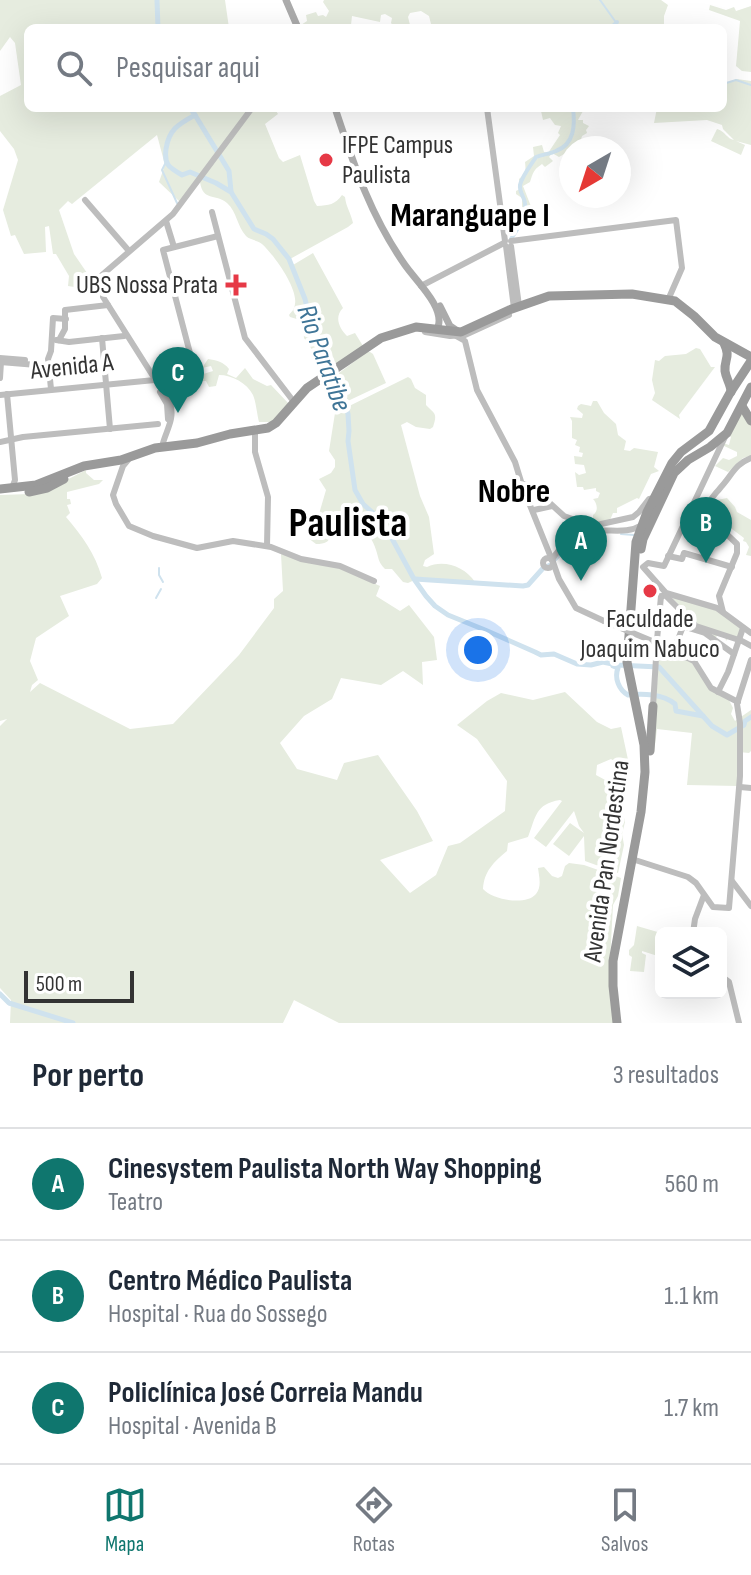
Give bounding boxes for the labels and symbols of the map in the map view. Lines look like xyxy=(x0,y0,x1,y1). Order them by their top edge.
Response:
place label: IFPE Campus Paulista xyxy=(342,130,453,191)
north arrow xyxy=(559,136,631,208)
marker: IFPE Campus Paulista xyxy=(317,151,335,169)
district label: Maranguape I xyxy=(390,195,550,236)
place label: UBS Nossa Prata xyxy=(76,270,218,301)
marker: UBS Nossa Prata xyxy=(225,274,247,296)
water label: Rio Paratibe xyxy=(290,300,359,416)
street label: Avenida A xyxy=(28,347,116,387)
pin: C xyxy=(152,347,204,413)
district label: Nobre xyxy=(478,471,550,512)
pin: B xyxy=(680,497,732,563)
district label: Paulista xyxy=(289,498,407,549)
pin: A xyxy=(555,515,607,581)
marker: Faculdade Joaquim Nabuco xyxy=(641,582,659,600)
place label: Faculdade Joaquim Nabuco xyxy=(579,604,720,665)
your location xyxy=(458,630,498,670)
street label: Avenida Pan Nordestina xyxy=(577,758,637,965)
scale bar xyxy=(24,967,134,1003)

